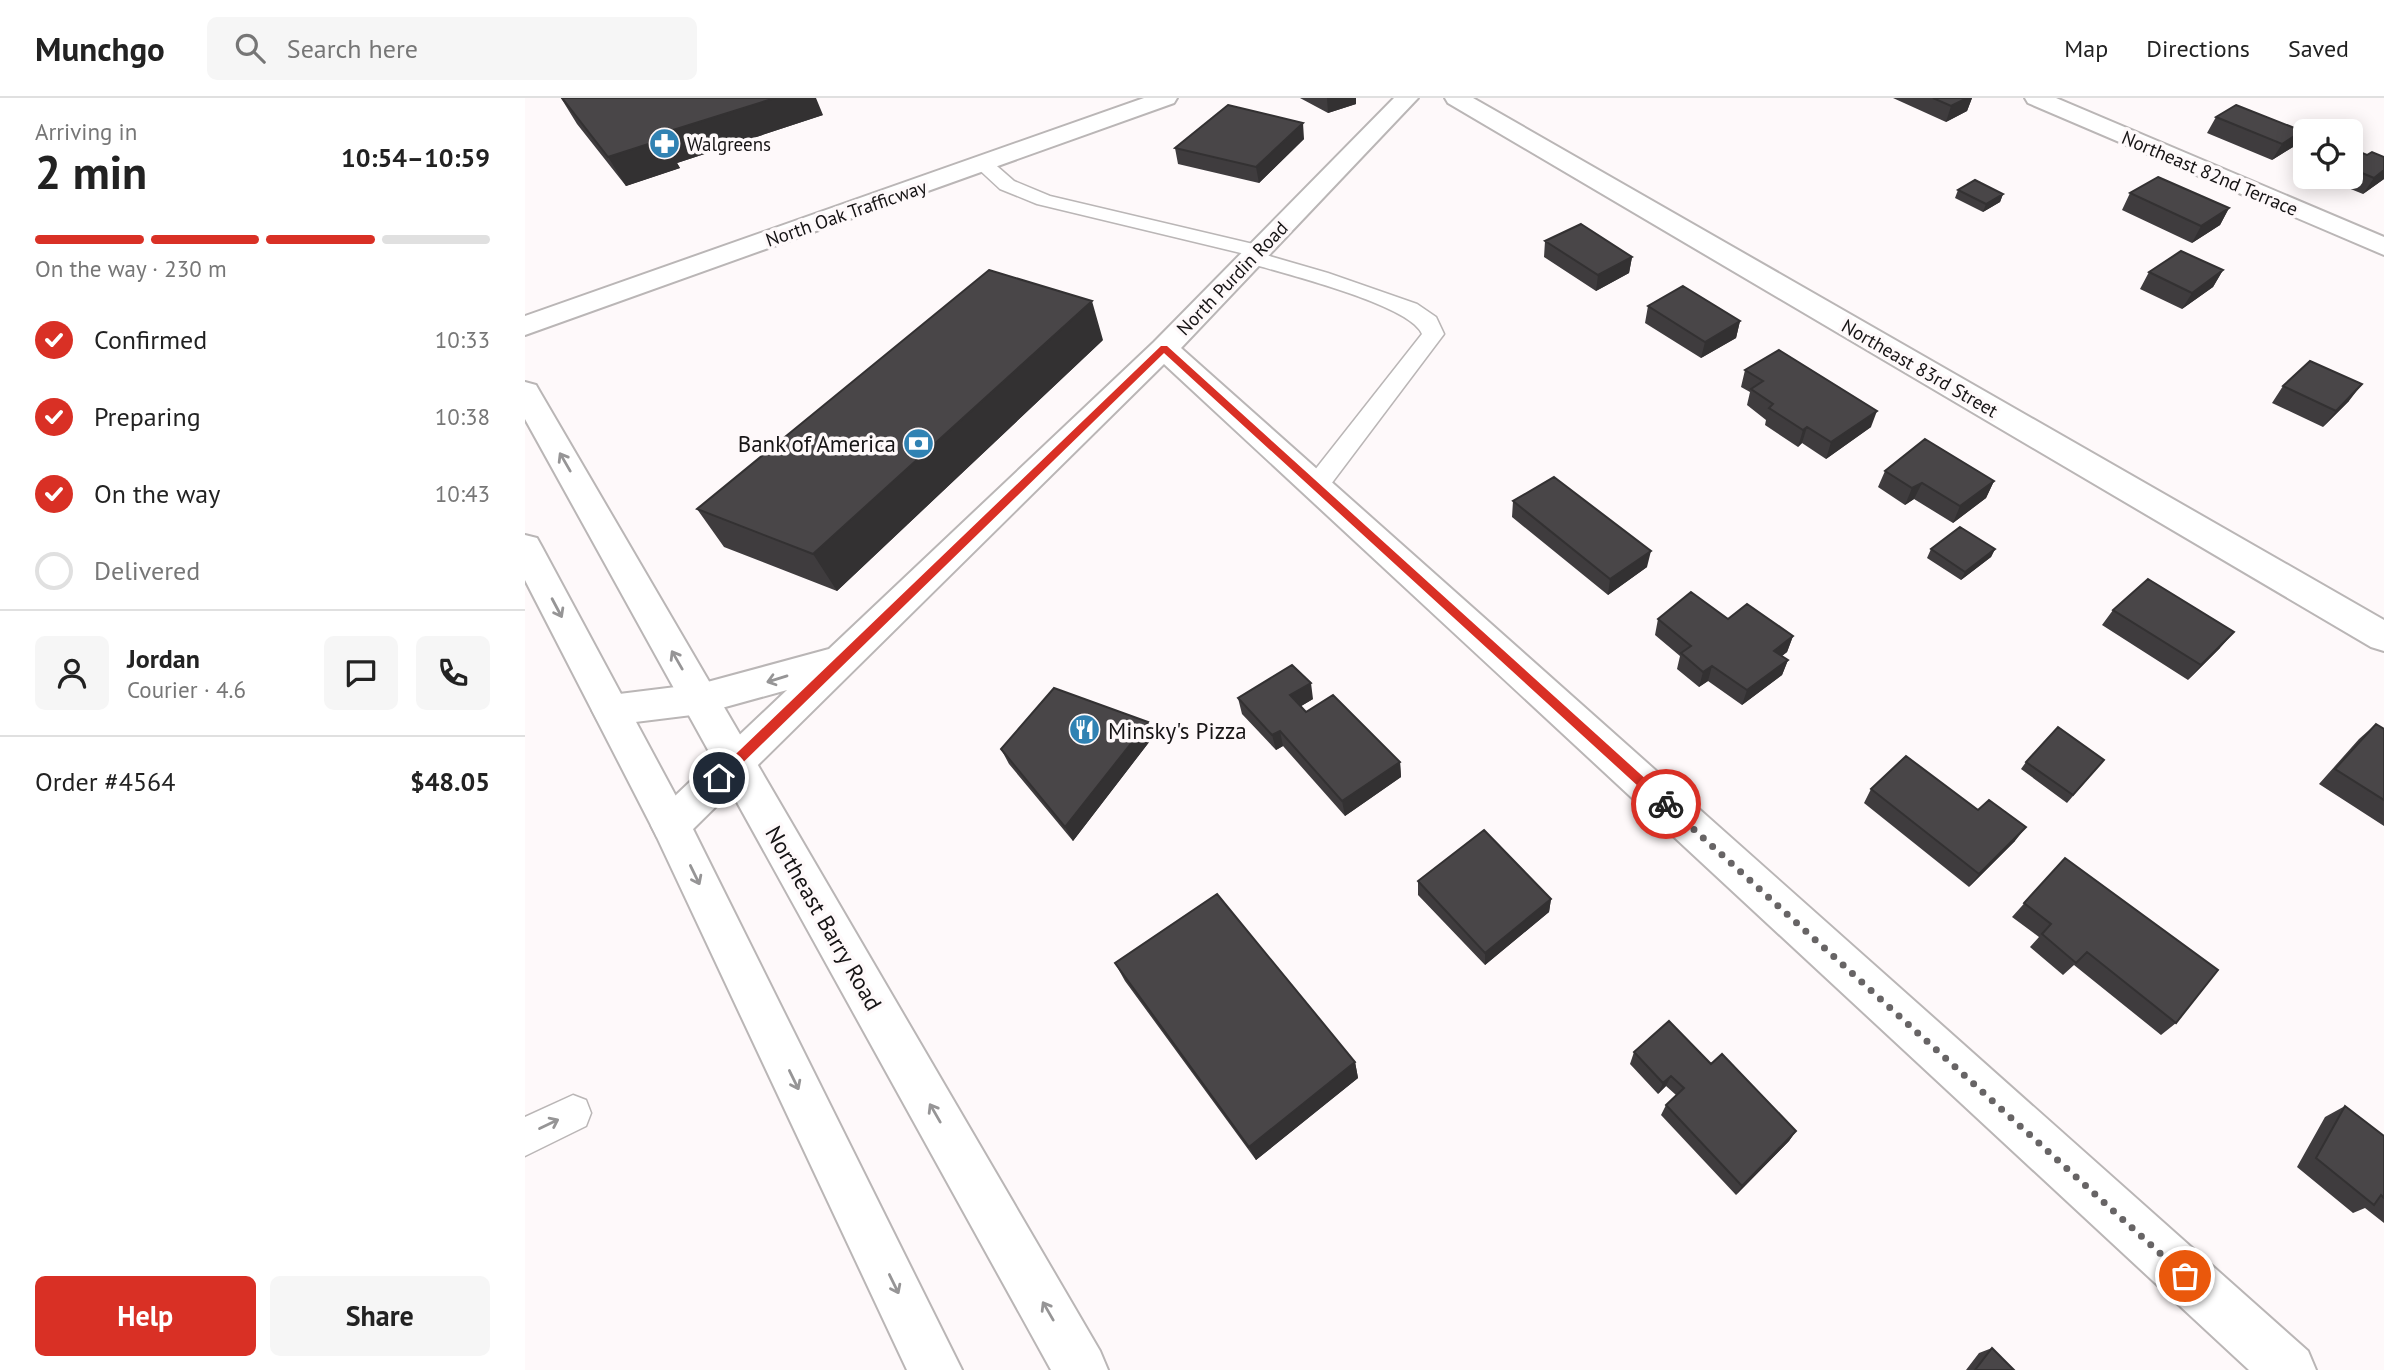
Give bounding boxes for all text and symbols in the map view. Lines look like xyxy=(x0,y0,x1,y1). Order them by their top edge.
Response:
search box xyxy=(207,17,697,80)
text: Munchgo xyxy=(35,27,165,70)
icon: search xyxy=(231,29,269,67)
text: Search here xyxy=(287,32,418,65)
text: Map xyxy=(2064,33,2108,64)
text: Directions xyxy=(2146,33,2250,64)
text: Saved xyxy=(2288,33,2349,64)
text: Arriving in xyxy=(35,117,137,146)
map controls xyxy=(2293,119,2363,189)
button: locate xyxy=(2293,119,2363,189)
street label: Northeast 82nd Terrace xyxy=(2118,125,2302,221)
pharmacy icon: Walgreens xyxy=(647,127,681,161)
place label: Walgreens xyxy=(687,132,771,156)
text: 10:54–10:59 xyxy=(341,141,490,174)
text: 2 min xyxy=(35,142,147,202)
street label: North Oak Trafficway xyxy=(762,174,930,252)
street label: North Purdin Road xyxy=(1171,216,1293,340)
text: On the way · 230 m xyxy=(35,254,227,283)
street label: Northeast 83rd Street xyxy=(1838,314,2003,423)
icon: check xyxy=(35,321,73,359)
text: Confirmed xyxy=(94,323,207,356)
text: 10:33 xyxy=(435,325,490,354)
icon: check xyxy=(35,398,73,436)
text: Preparing xyxy=(94,400,201,433)
text: 10:38 xyxy=(435,402,490,431)
bank icon: Bank of America xyxy=(902,426,936,460)
place label: Bank of America xyxy=(738,429,896,458)
one-way arrow xyxy=(558,452,571,473)
icon: check xyxy=(35,475,73,513)
text: On the way xyxy=(94,477,220,510)
text: 10:43 xyxy=(435,479,490,508)
text: Delivered xyxy=(94,554,200,587)
one-way arrow xyxy=(551,597,564,618)
button: person xyxy=(35,636,109,710)
button: chat xyxy=(324,636,398,710)
button: phone xyxy=(416,636,490,710)
text: Jordan xyxy=(127,642,200,675)
one-way arrow xyxy=(670,650,684,670)
one-way arrow xyxy=(766,673,788,686)
text: Courier · 4.6 xyxy=(127,675,246,704)
restaurant icon: Minsky's Pizza xyxy=(1068,713,1102,747)
place label: Minsky's Pizza xyxy=(1108,716,1247,745)
pin xyxy=(689,748,749,808)
icon: home xyxy=(700,759,738,797)
text: Order #4564 xyxy=(35,765,175,798)
text: $48.05 xyxy=(410,765,490,798)
courier xyxy=(1631,769,1701,839)
icon: bike xyxy=(1647,785,1685,823)
street label: Northeast Barry Road xyxy=(759,820,889,1016)
one-way arrow xyxy=(689,864,703,885)
one-way arrow xyxy=(788,1069,802,1090)
one-way arrow xyxy=(928,1103,941,1124)
one-way arrow xyxy=(538,1117,559,1131)
pin xyxy=(2155,1246,2215,1306)
icon: bag xyxy=(2166,1257,2204,1295)
one-way arrow xyxy=(887,1273,901,1294)
button: Help xyxy=(35,1276,256,1356)
button: Share xyxy=(270,1276,490,1356)
one-way arrow xyxy=(1041,1301,1055,1321)

